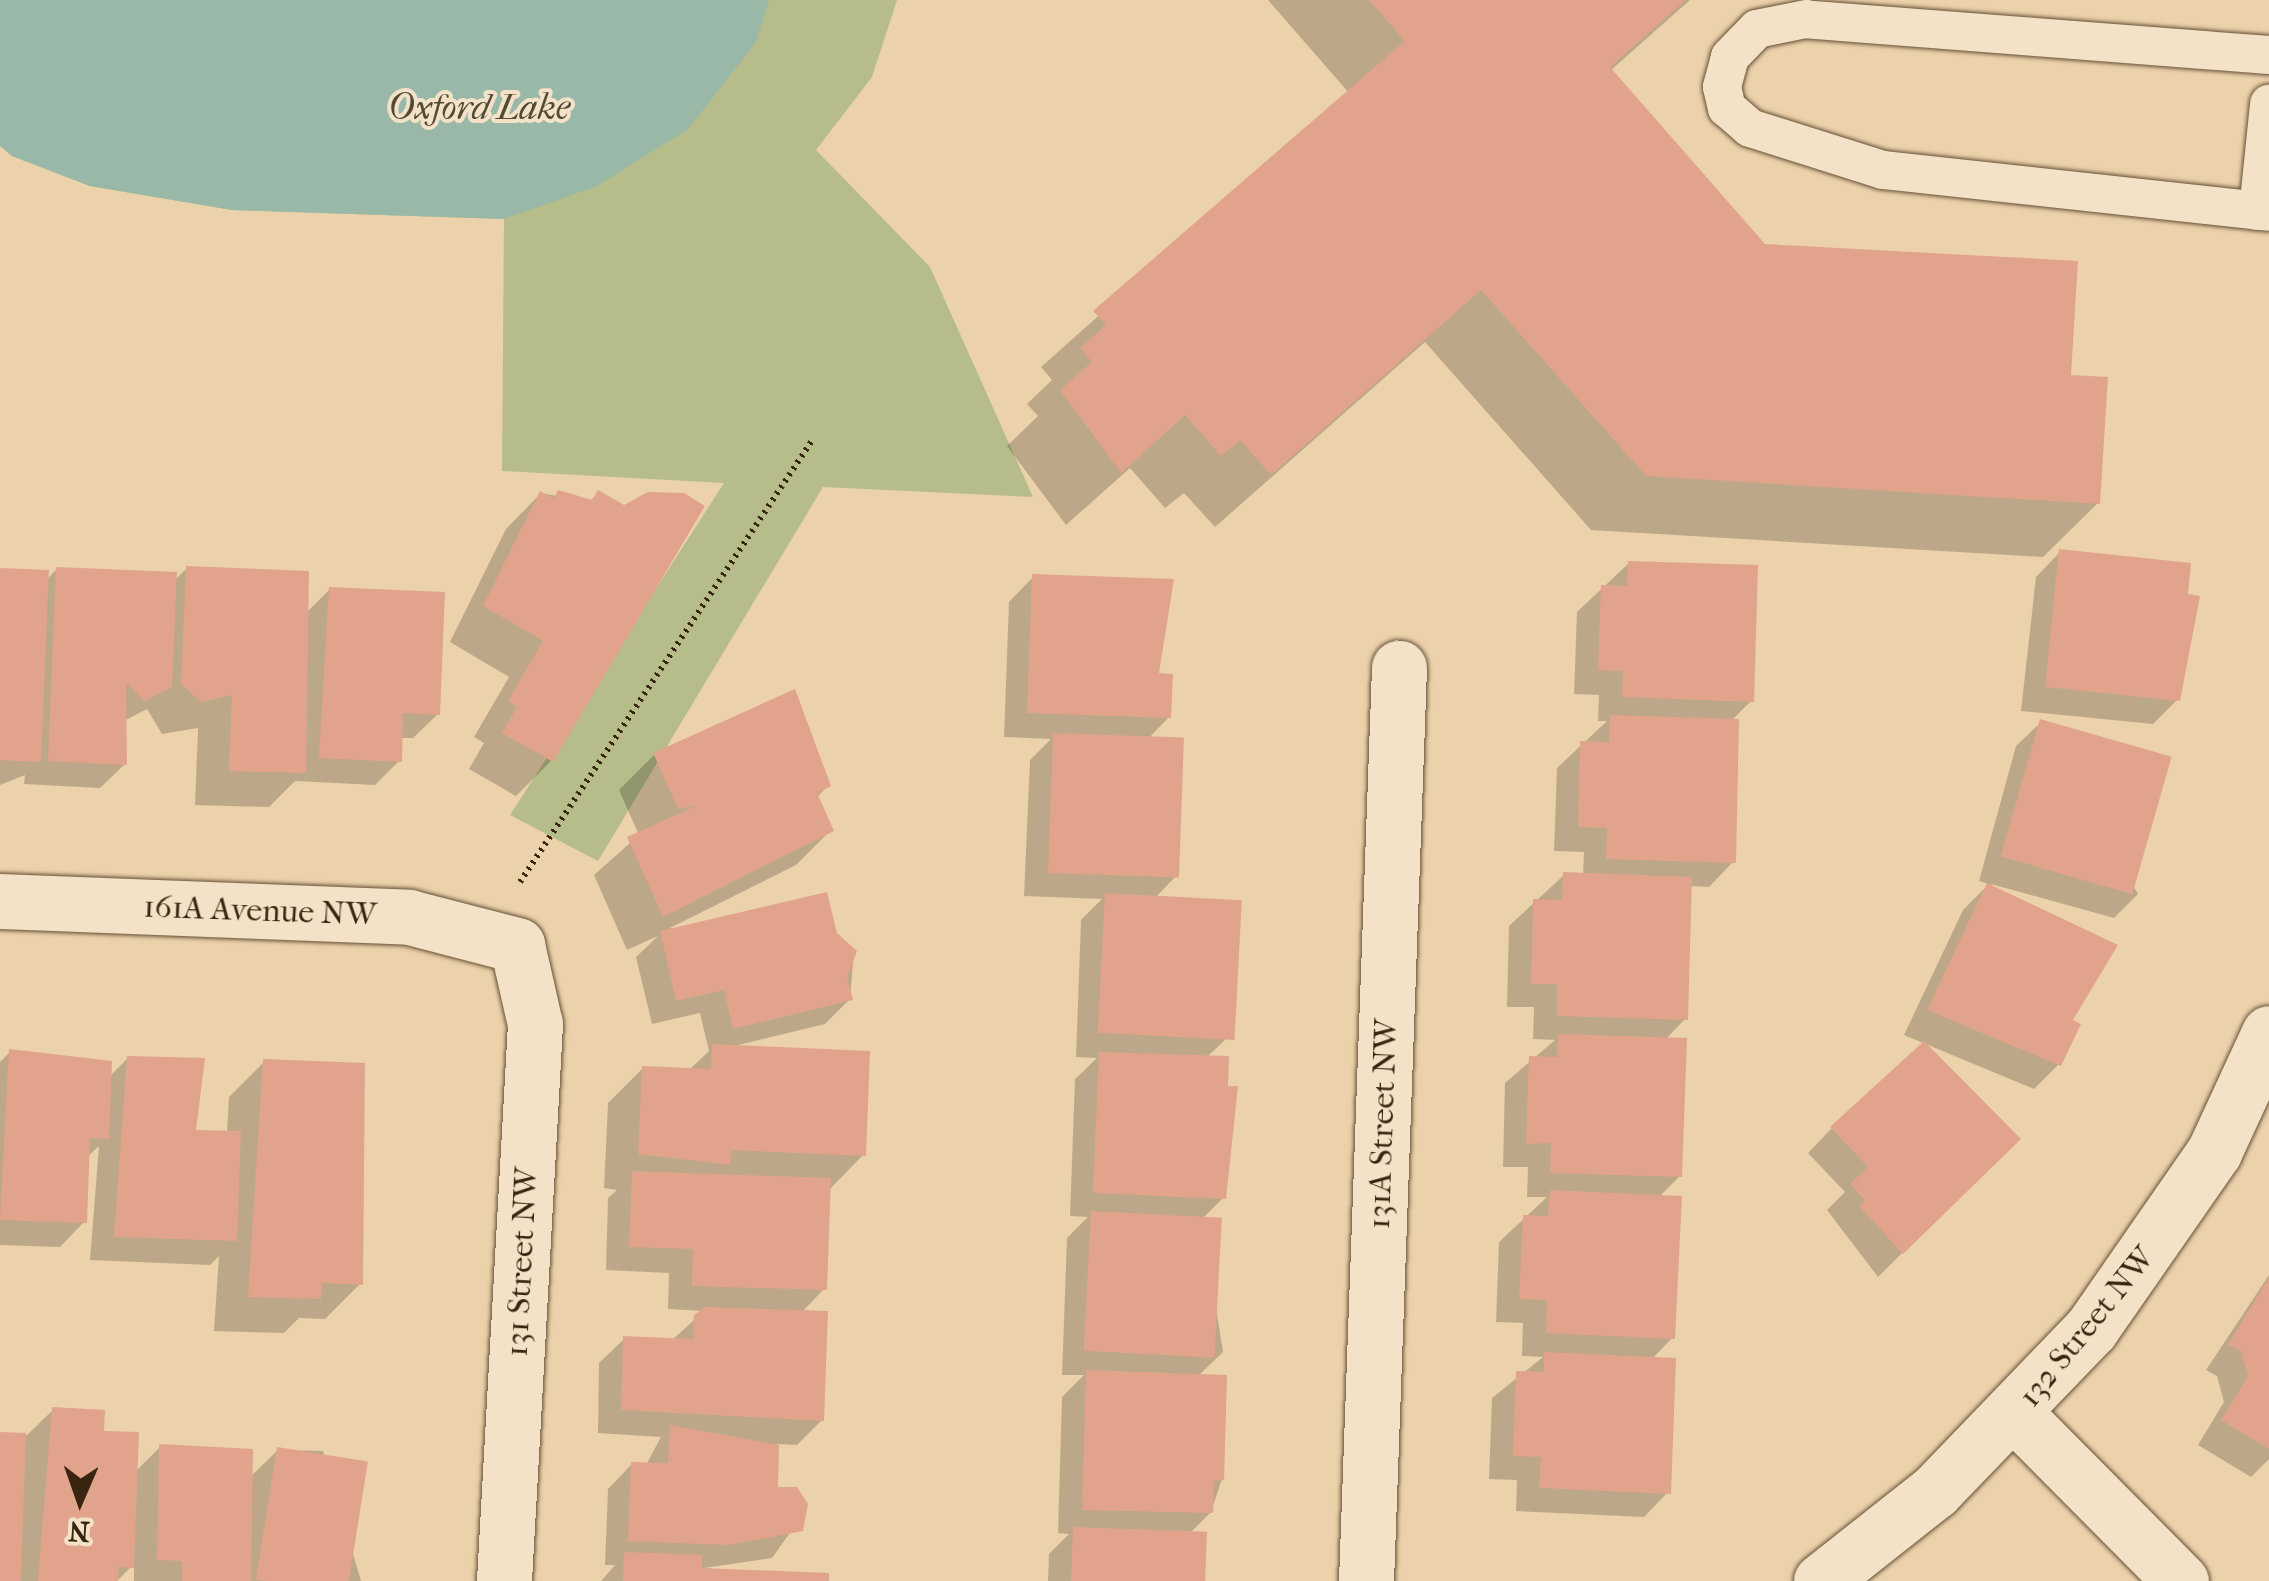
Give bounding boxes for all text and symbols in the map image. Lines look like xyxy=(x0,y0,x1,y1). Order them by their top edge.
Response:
water label: Oxford Lake xyxy=(388,87,570,129)
street label: 161A Avenue NW xyxy=(143,888,377,934)
street label: 131A Street NW xyxy=(1360,1018,1406,1230)
street label: 131 Street NW xyxy=(498,1166,546,1358)
street label: 132 Street NW xyxy=(2011,1239,2163,1415)
north arrow xyxy=(30,1451,130,1551)
text: N xyxy=(68,1515,90,1548)

